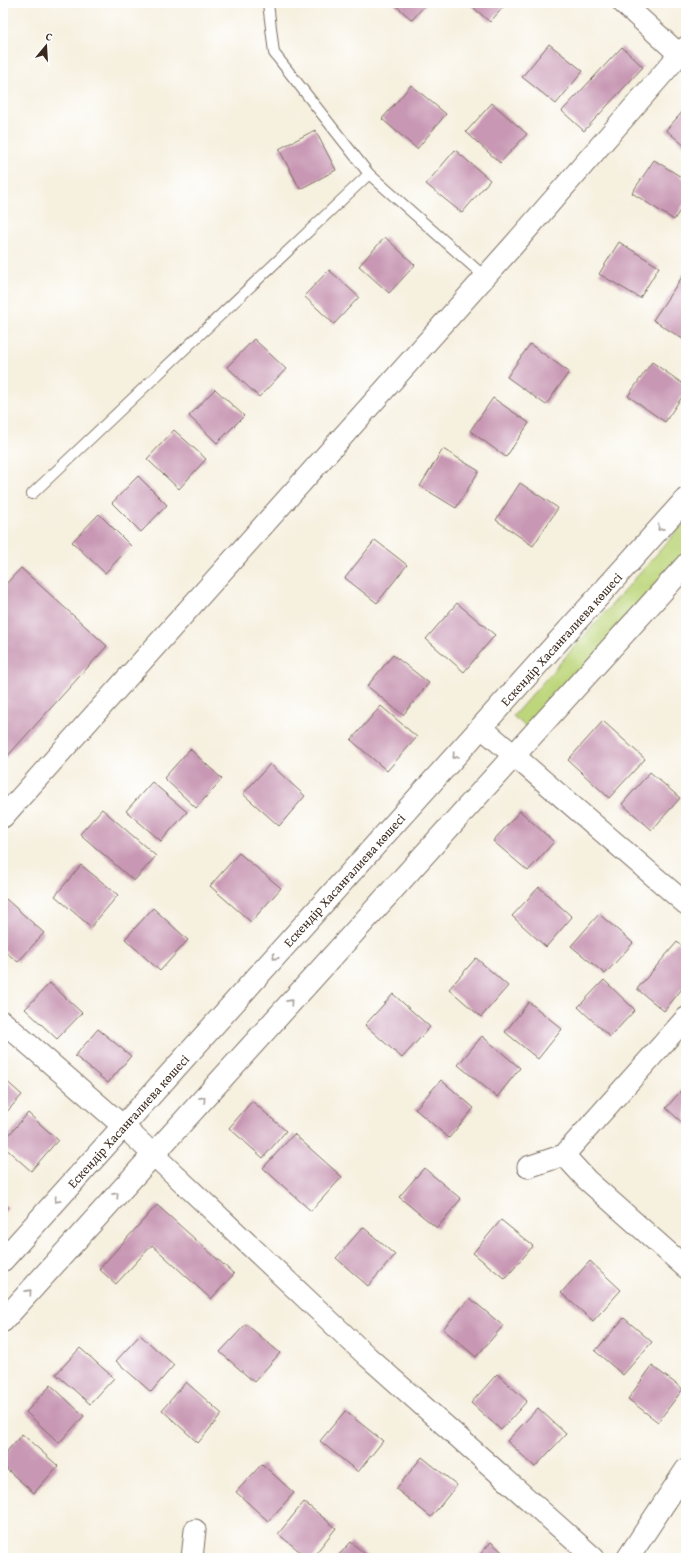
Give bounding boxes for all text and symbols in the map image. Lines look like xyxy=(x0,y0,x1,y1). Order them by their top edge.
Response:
north arrow xyxy=(26,26,66,66)
text: С xyxy=(44,28,55,45)
one-way arrow xyxy=(657,523,665,531)
street label: Ескендір Хасанғалиева көшесі xyxy=(496,568,627,710)
one-way arrow xyxy=(453,752,460,759)
street label: Ескендір Хасанғалиева көшесі xyxy=(279,809,410,951)
one-way arrow xyxy=(272,952,279,960)
one-way arrow xyxy=(286,1000,293,1007)
street label: Ескендір Хасанғалиева көшесі xyxy=(63,1050,194,1192)
one-way arrow xyxy=(199,1096,206,1104)
one-way arrow xyxy=(112,1193,119,1200)
one-way arrow xyxy=(55,1195,62,1203)
one-way arrow xyxy=(24,1289,32,1297)

